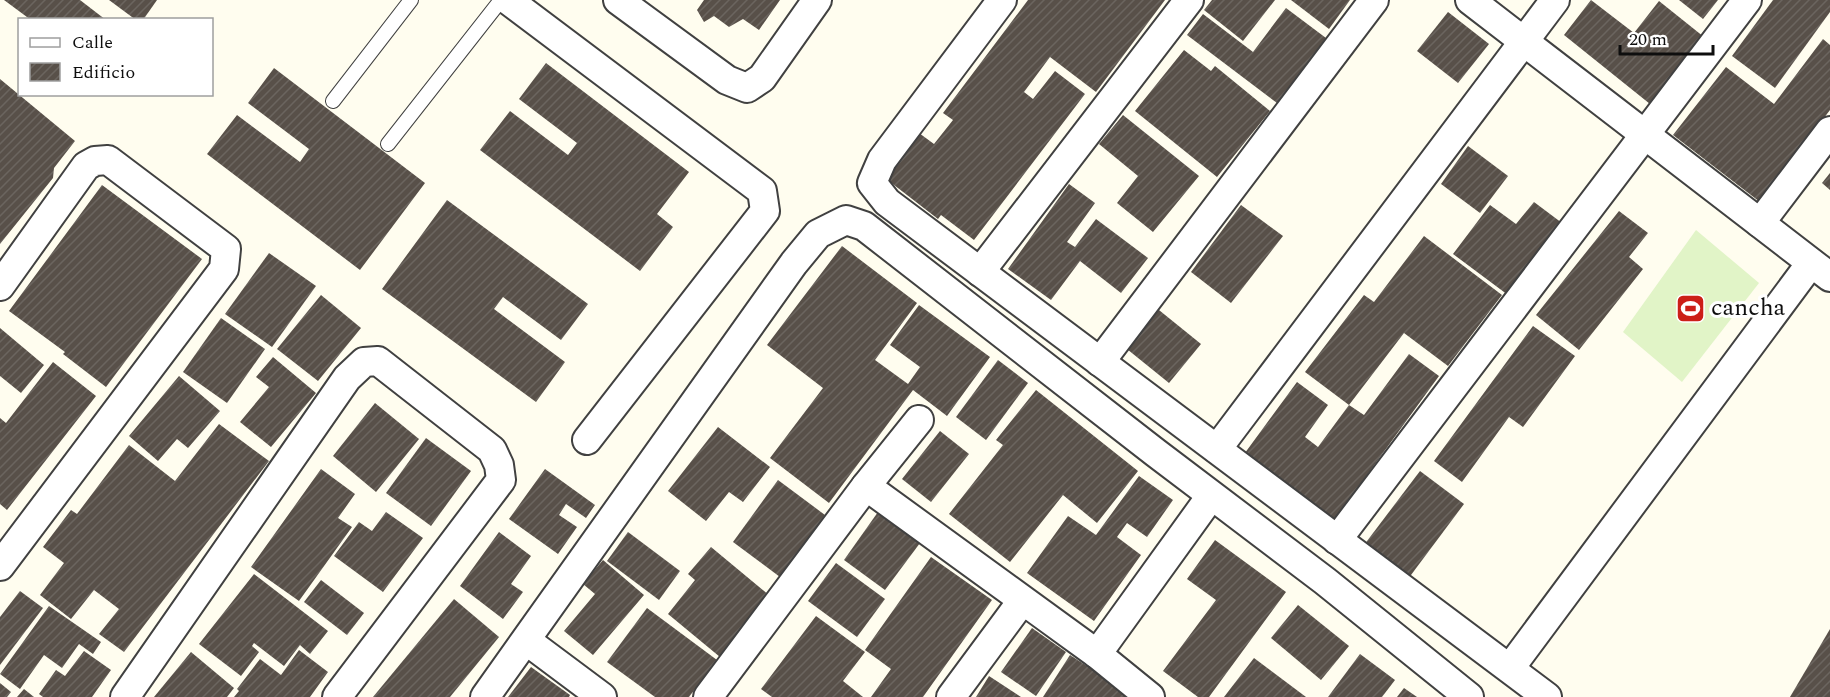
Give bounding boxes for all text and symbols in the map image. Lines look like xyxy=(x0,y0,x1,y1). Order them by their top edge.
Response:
legend xyxy=(18,18,213,96)
scale bar xyxy=(1620,18,1713,56)
text: 20 m xyxy=(1629,26,1667,53)
text: Calle xyxy=(72,29,113,56)
text: Edificio xyxy=(72,59,135,86)
place label: cancha xyxy=(1711,290,1786,326)
sports icon: cancha xyxy=(1674,292,1706,324)

